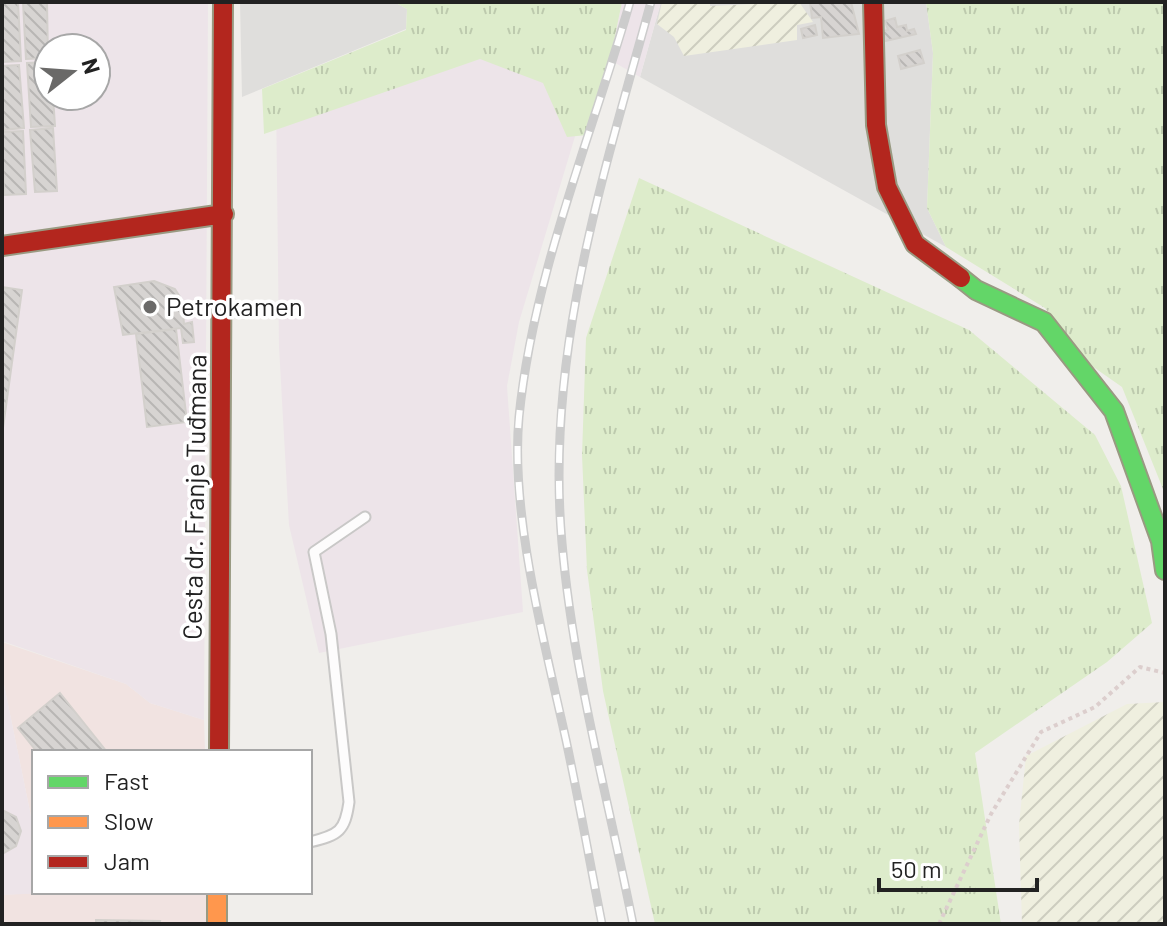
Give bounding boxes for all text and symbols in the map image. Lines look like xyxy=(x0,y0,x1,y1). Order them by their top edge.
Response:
north arrow xyxy=(32,32,112,112)
text: N xyxy=(78,55,107,77)
place label: Petrokamen xyxy=(166,290,303,321)
marker: Petrokamen xyxy=(141,298,159,316)
street label: Cesta dr. Franje Tuđmana xyxy=(176,354,211,640)
legend xyxy=(32,750,312,894)
text: Fast xyxy=(104,766,149,795)
text: Slow xyxy=(104,806,153,835)
scale bar xyxy=(879,842,1037,892)
text: Jam xyxy=(104,846,150,875)
text: 50 m xyxy=(891,854,942,883)

